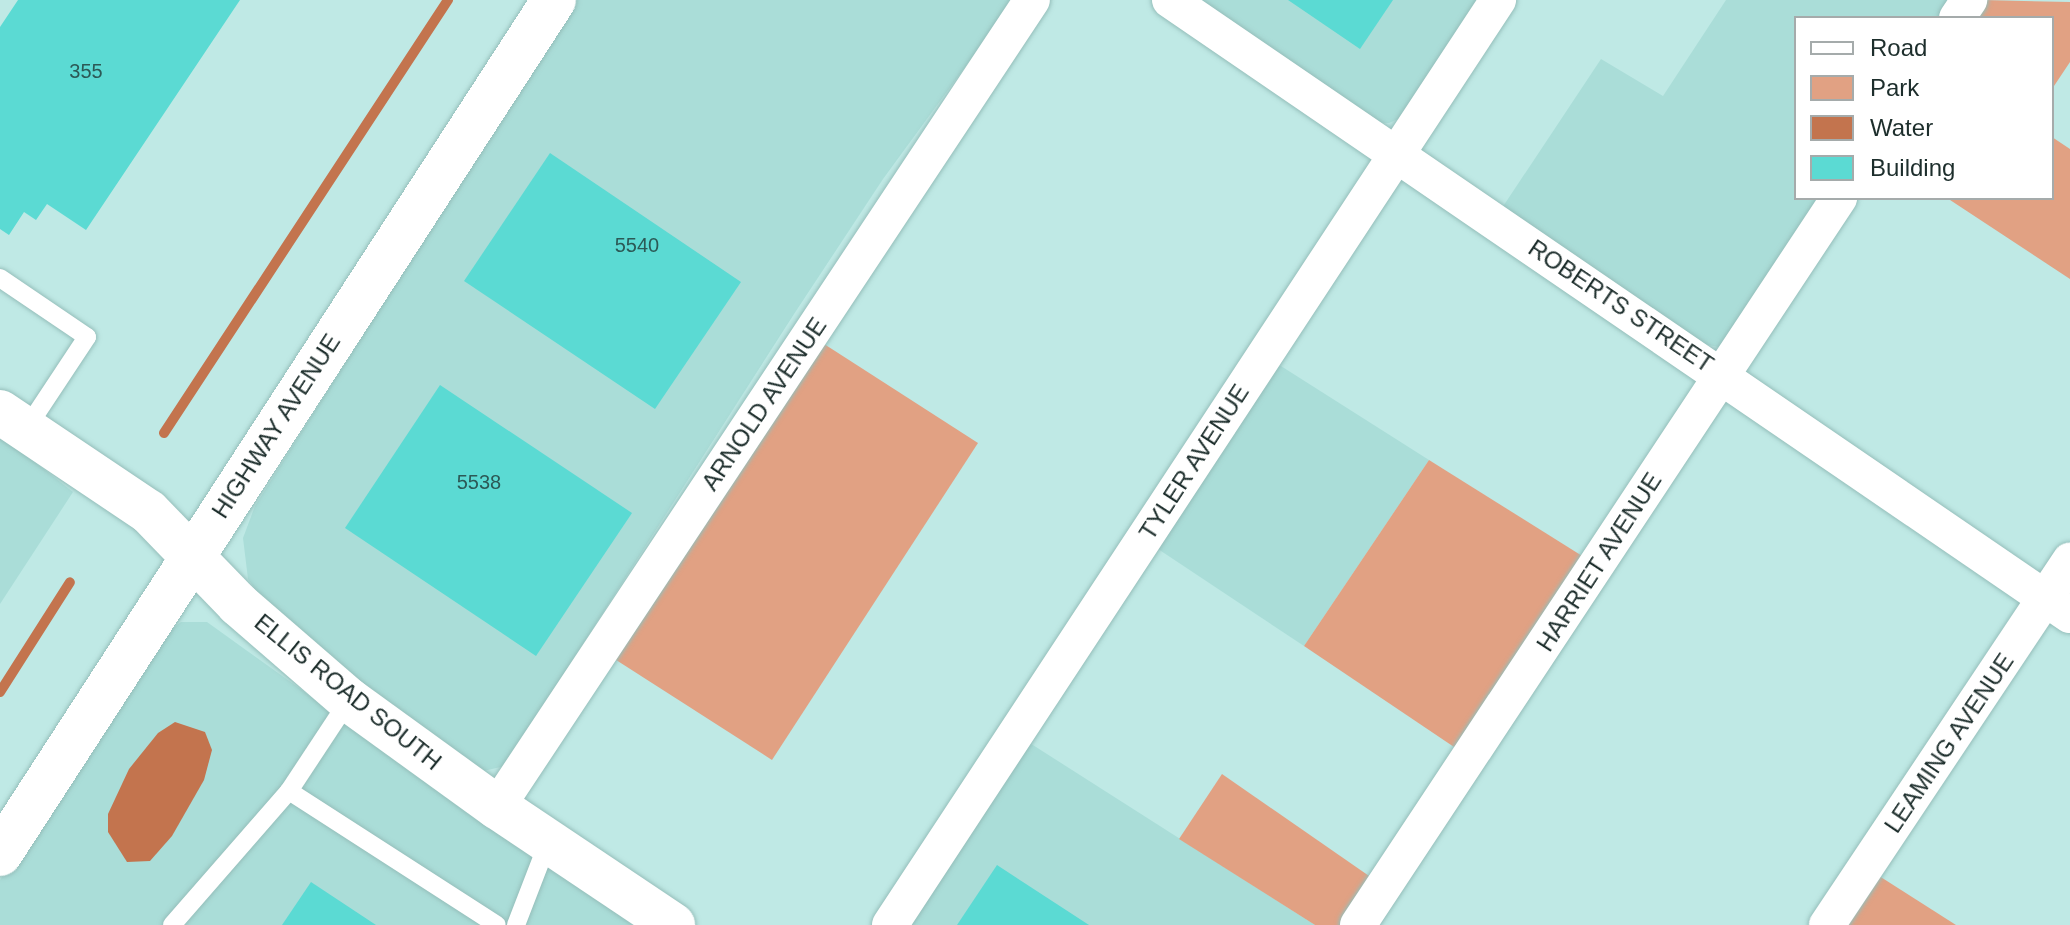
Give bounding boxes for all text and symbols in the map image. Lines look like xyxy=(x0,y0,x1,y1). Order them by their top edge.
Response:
legend xyxy=(1794,16,2054,200)
text: Road xyxy=(1870,34,1927,61)
house number: 355 xyxy=(69,59,103,83)
text: Park xyxy=(1870,74,1919,101)
text: Water xyxy=(1870,114,1933,141)
text: Building xyxy=(1870,154,1955,181)
house number: 5540 xyxy=(615,233,659,257)
street label: ROBERTS STREET xyxy=(1523,233,1719,379)
street label: ARNOLD AVENUE xyxy=(695,312,833,496)
street label: HIGHWAY AVENUE xyxy=(205,328,347,524)
street label: TYLER AVENUE xyxy=(1133,378,1255,546)
street label: HARRIET AVENUE xyxy=(1530,467,1668,657)
house number: 5538 xyxy=(457,470,501,494)
street label: ELLIS ROAD SOUTH xyxy=(249,608,447,776)
street label: LEAMING AVENUE xyxy=(1878,647,2020,839)

